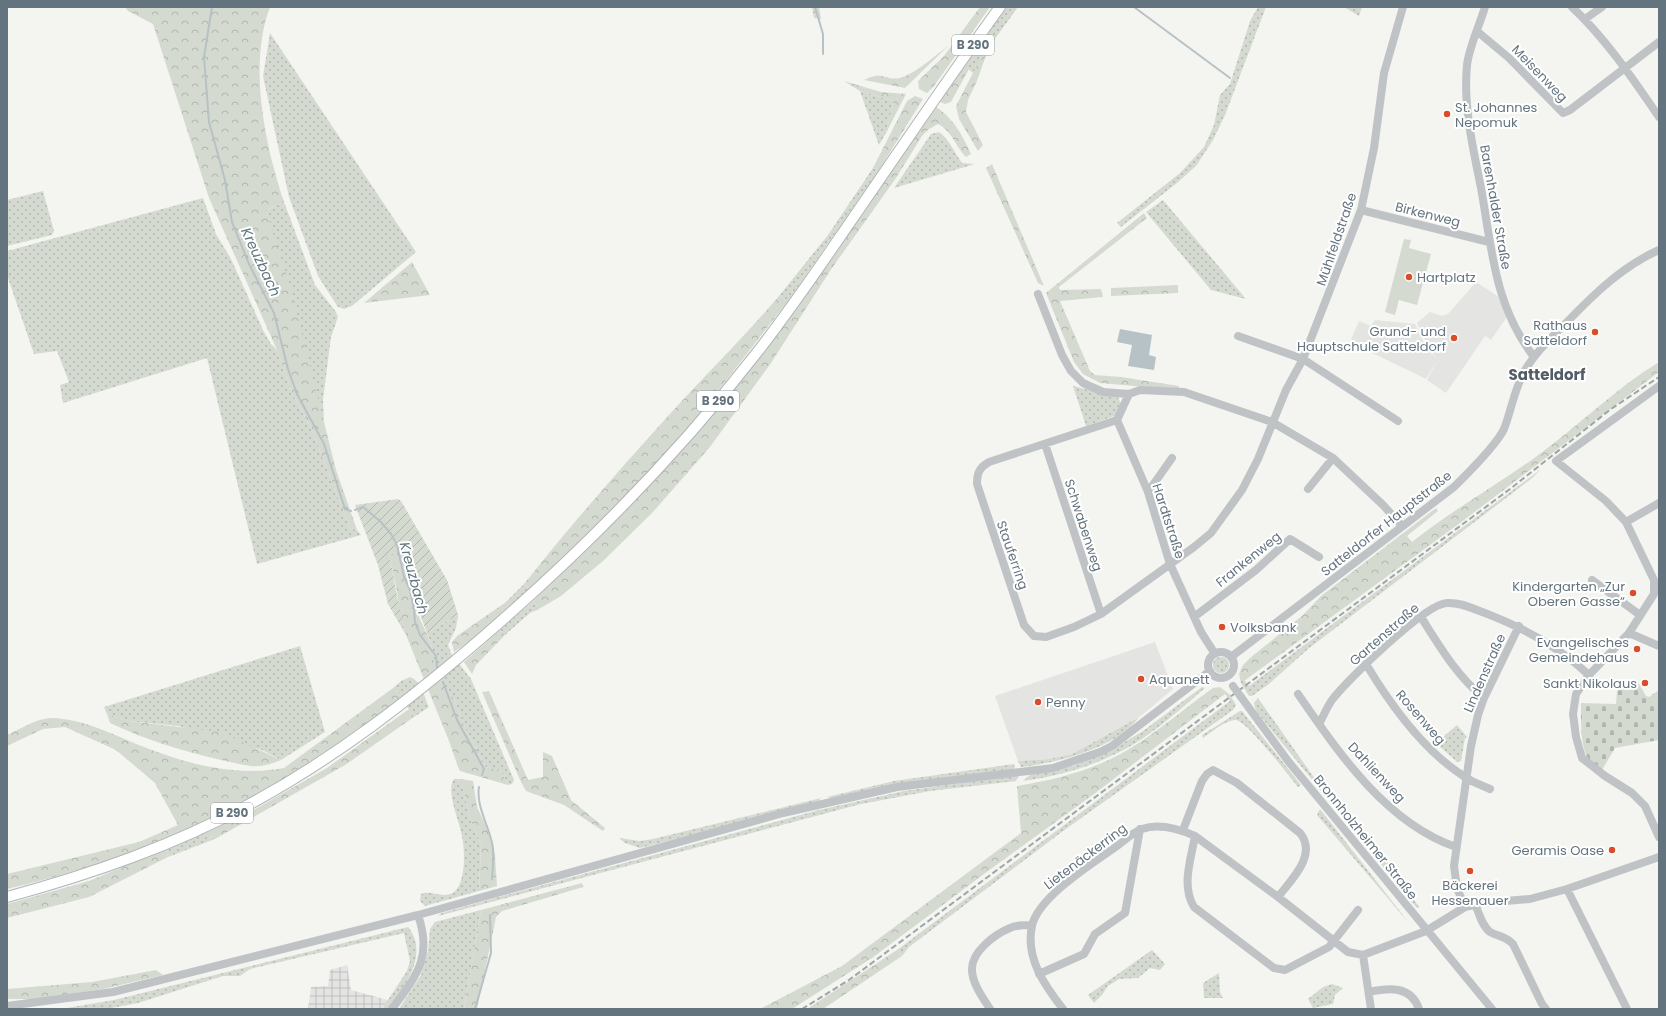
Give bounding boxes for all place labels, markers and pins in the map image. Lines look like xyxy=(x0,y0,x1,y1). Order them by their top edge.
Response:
place label: St. Johannes Nepomuk xyxy=(1455,98,1538,132)
marker: St. Johannes Nepomuk xyxy=(1442,109,1452,119)
place label: Hartplatz xyxy=(1417,268,1476,287)
marker: Hartplatz xyxy=(1404,272,1414,282)
place label: Rathaus Satteldorf xyxy=(1524,316,1587,350)
place label: Grund- und Hauptschule Satteldorf xyxy=(1297,322,1446,356)
marker: Rathaus Satteldorf xyxy=(1590,327,1600,337)
marker: Grund- und Hauptschule Satteldorf xyxy=(1449,333,1459,343)
place label: Kindergarten „Zur Oberen Gasse“ xyxy=(1512,577,1625,611)
marker: Kindergarten „Zur Oberen Gasse“ xyxy=(1628,588,1638,598)
place label: Volksbank xyxy=(1230,618,1297,637)
marker: Volksbank xyxy=(1217,622,1227,632)
place label: Evangelisches Gemeindehaus xyxy=(1529,633,1629,667)
marker: Evangelisches Gemeindehaus xyxy=(1632,644,1642,654)
place label: Aquanett xyxy=(1149,670,1210,689)
marker: Aquanett xyxy=(1136,674,1146,684)
place label: Sankt Nikolaus xyxy=(1543,674,1637,693)
marker: Sankt Nikolaus xyxy=(1640,678,1650,688)
place label: Penny xyxy=(1046,693,1086,712)
marker: Penny xyxy=(1033,697,1043,707)
place label: Geramis Oase xyxy=(1511,841,1604,860)
marker: Geramis Oase xyxy=(1607,845,1617,855)
marker: Bäckerei Hessenauer xyxy=(1465,866,1475,876)
place label: Bäckerei Hessenauer xyxy=(1431,876,1509,910)

